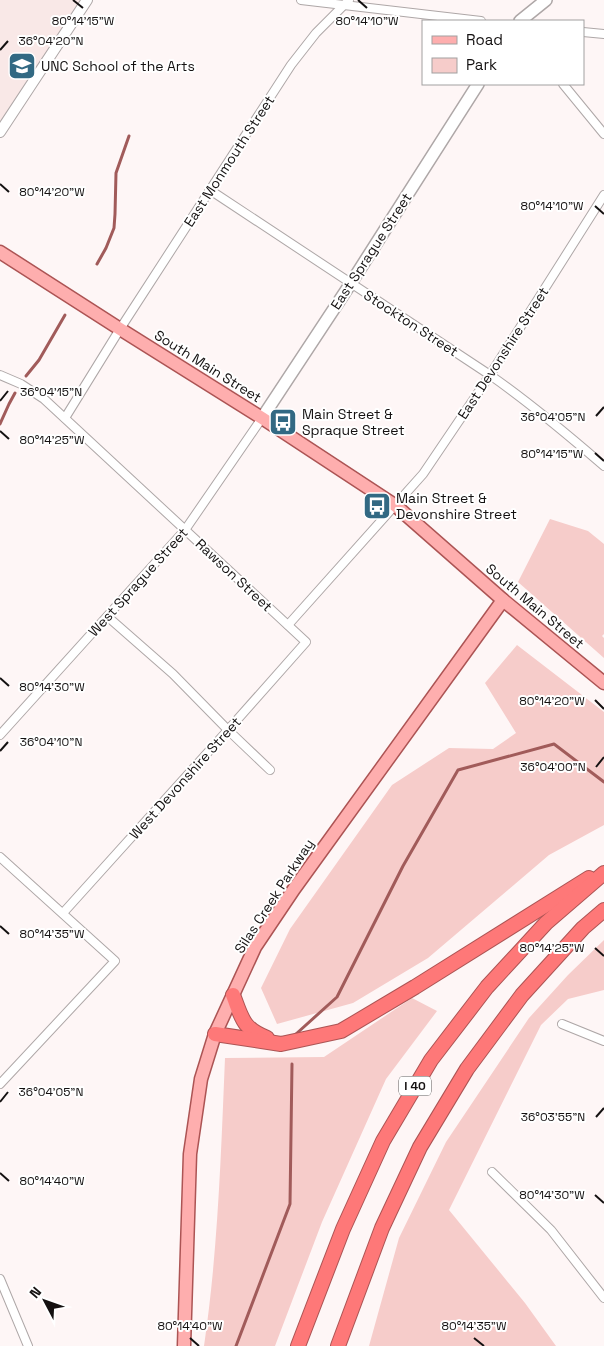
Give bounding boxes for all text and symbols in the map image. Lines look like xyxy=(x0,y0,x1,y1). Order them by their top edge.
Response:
text: 80°14'15"W xyxy=(52,13,115,29)
text: 80°14'10"W xyxy=(335,13,399,29)
legend xyxy=(422,20,584,85)
text: Road xyxy=(466,30,503,49)
text: 36°04'20"N xyxy=(19,33,83,49)
school or university icon: UNC School of the Arts xyxy=(7,51,37,81)
text: Park xyxy=(466,55,497,74)
place label: UNC School of the Arts xyxy=(41,57,195,75)
street label: East Monmouth Street xyxy=(180,92,278,230)
text: 80°14'20"W xyxy=(19,184,85,200)
street label: East Sprague Street xyxy=(326,189,416,313)
text: 80°14'10"W xyxy=(520,198,584,214)
street label: East Devonshire Street xyxy=(454,284,552,422)
street label: Stockton Street xyxy=(360,286,462,360)
street label: South Main Street xyxy=(151,326,265,406)
text: 36°04'15"N xyxy=(20,384,82,400)
place label: Main Street & Spraque Street xyxy=(302,405,405,439)
bus stop icon: Main Street & Spraque Street xyxy=(268,407,298,437)
text: 36°04'05"N xyxy=(521,409,585,425)
text: 80°14'25"W xyxy=(20,432,85,448)
text: 80°14'15"W xyxy=(521,446,584,462)
place label: Main Street & Devonshire Street xyxy=(396,489,517,523)
bus stop icon: Main Street & Devonshire Street xyxy=(362,491,392,521)
street label: West Sprague Street xyxy=(84,524,192,640)
street label: Rawson Street xyxy=(192,535,276,615)
street label: South Main Street xyxy=(482,560,588,652)
text: 80°14'30"W xyxy=(19,679,85,695)
text: 80°14'20"W xyxy=(519,693,585,709)
street label: West Devonshire Street xyxy=(125,713,245,843)
text: 36°04'10"N xyxy=(20,734,82,750)
text: 36°04'00"N xyxy=(520,759,586,775)
street label: Silas Creek Parkway xyxy=(230,835,318,957)
text: 80°14'35"W xyxy=(20,926,85,942)
text: 80°14'25"W xyxy=(520,940,585,956)
road number: I 40 xyxy=(399,1076,431,1096)
text: 36°04'05"N xyxy=(19,1084,83,1100)
text: 36°03'55"N xyxy=(521,1109,585,1125)
text: 80°14'40"W xyxy=(19,1173,85,1189)
text: 80°14'30"W xyxy=(519,1187,585,1203)
north arrow xyxy=(20,1276,70,1326)
text: N xyxy=(25,1283,45,1302)
text: 80°14'40"W xyxy=(157,1318,223,1334)
text: 80°14'35"W xyxy=(442,1318,507,1334)

